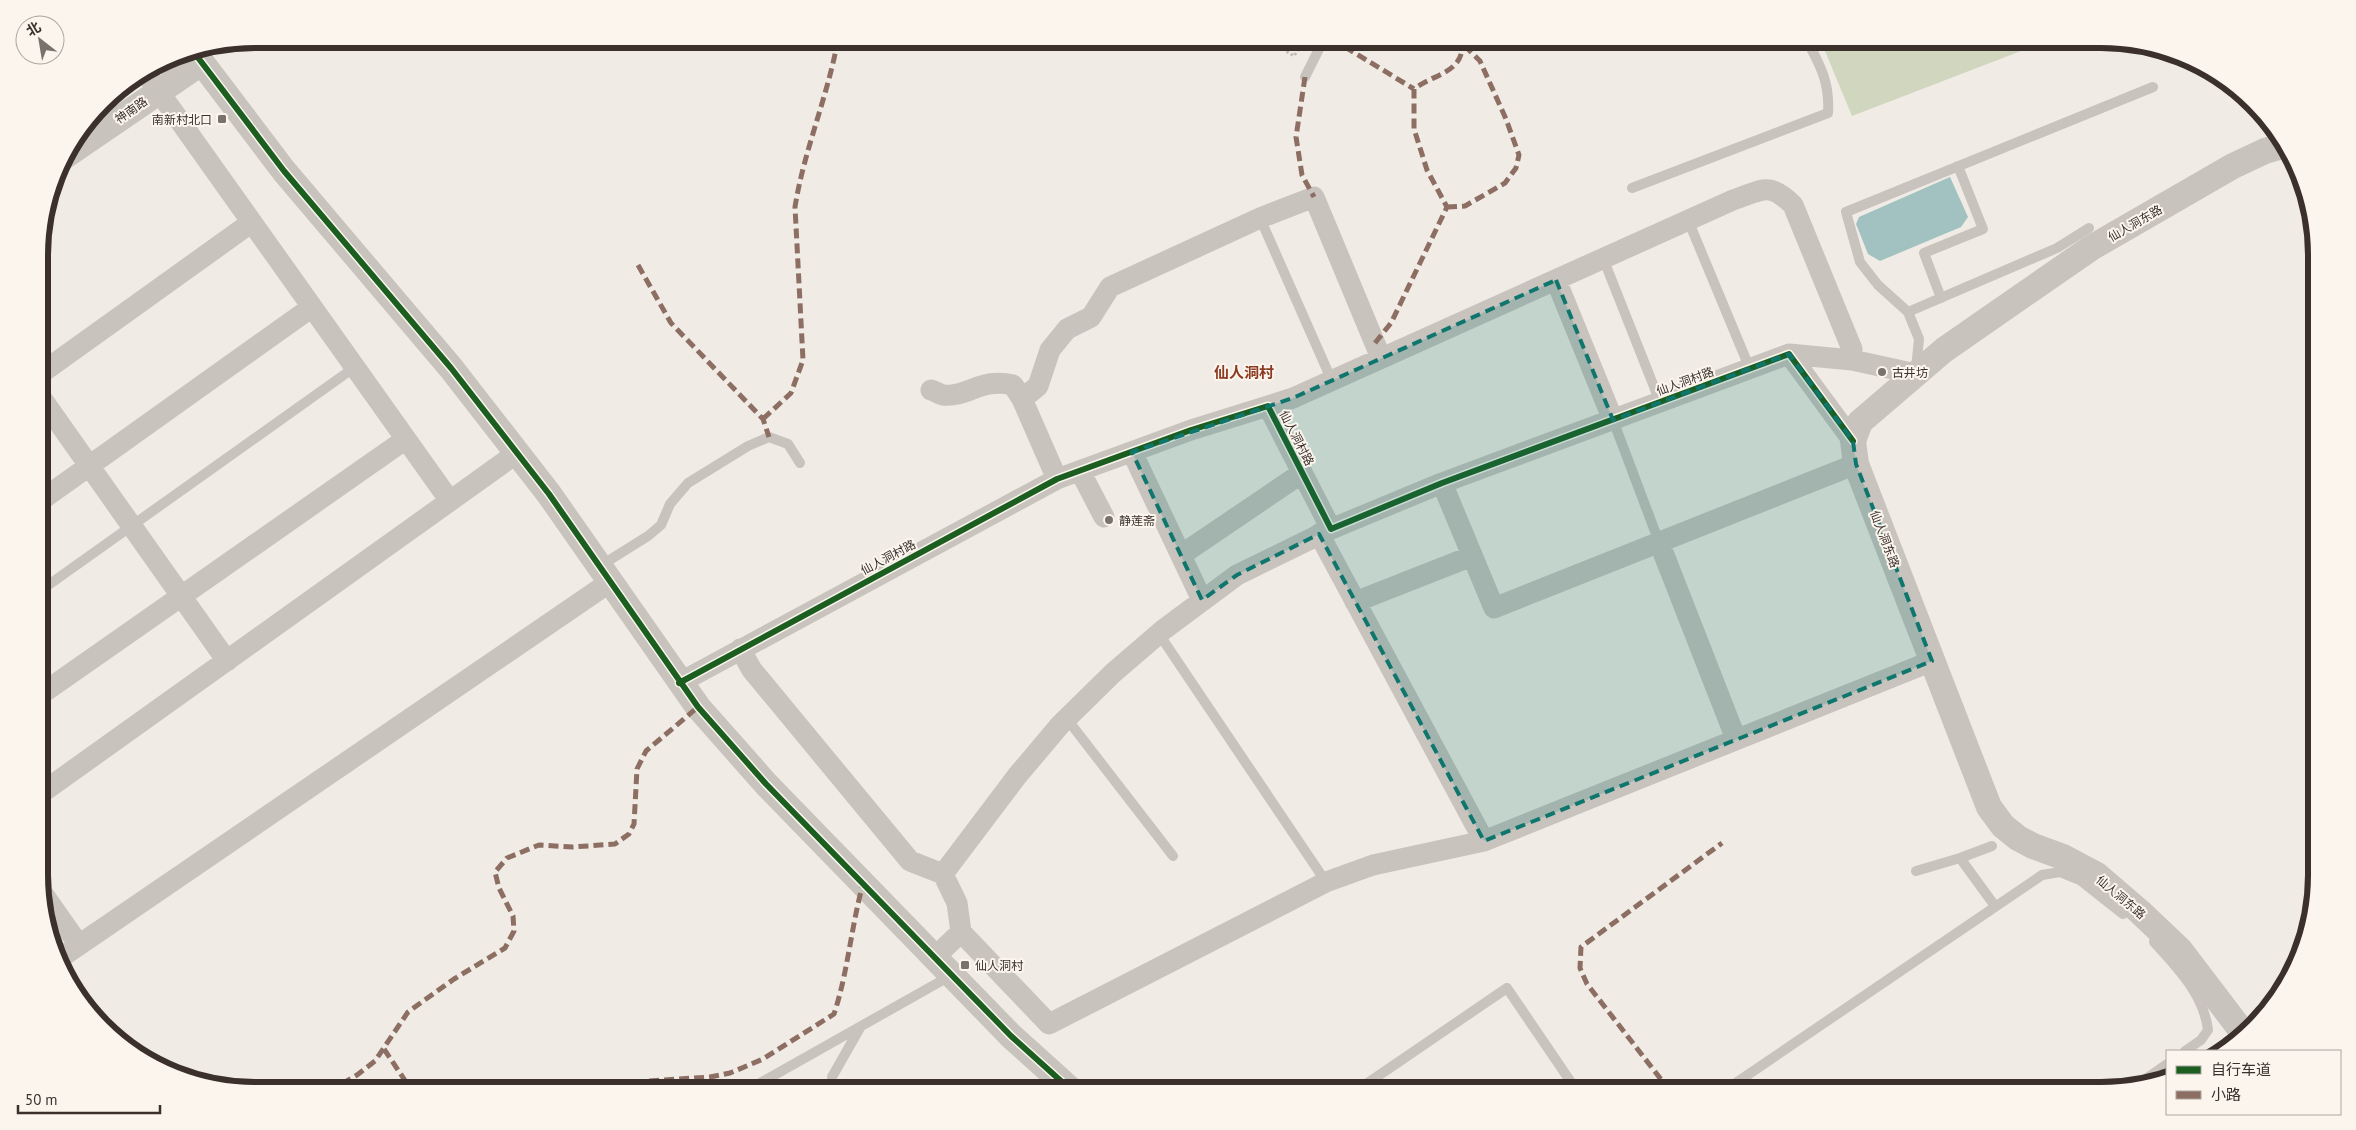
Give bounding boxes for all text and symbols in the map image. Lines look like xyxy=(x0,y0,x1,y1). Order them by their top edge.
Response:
north arrow xyxy=(15,15,65,65)
text: 北 xyxy=(23,18,44,40)
street label: 神南路 xyxy=(112,94,150,126)
place label: 南新村北口 xyxy=(152,112,212,127)
marker: 南新村北口 xyxy=(216,113,228,125)
street label: 仙人洞东路 xyxy=(2105,202,2165,244)
district label: 仙人洞村 xyxy=(1214,363,1274,382)
street label: 仙人洞村路 xyxy=(1654,364,1716,398)
place label: 古井坊 xyxy=(1892,365,1928,380)
marker: 古井坊 xyxy=(1876,366,1888,378)
street label: 仙人洞村路 xyxy=(1277,408,1317,468)
street label: 仙人洞东路 xyxy=(1867,508,1903,570)
place label: 静莲斋 xyxy=(1119,513,1155,528)
marker: 静莲斋 xyxy=(1103,514,1115,526)
street label: 仙人洞村路 xyxy=(858,536,918,578)
street label: 仙人洞东路 xyxy=(2093,872,2149,922)
place label: 仙人洞村 xyxy=(975,958,1024,973)
marker: 仙人洞村 xyxy=(959,959,971,971)
legend xyxy=(2166,1050,2341,1115)
text: 自行车道 xyxy=(2211,1060,2271,1079)
scale bar xyxy=(18,1082,160,1114)
text: 小路 xyxy=(2211,1085,2241,1104)
text: 50 m xyxy=(25,1090,58,1109)

